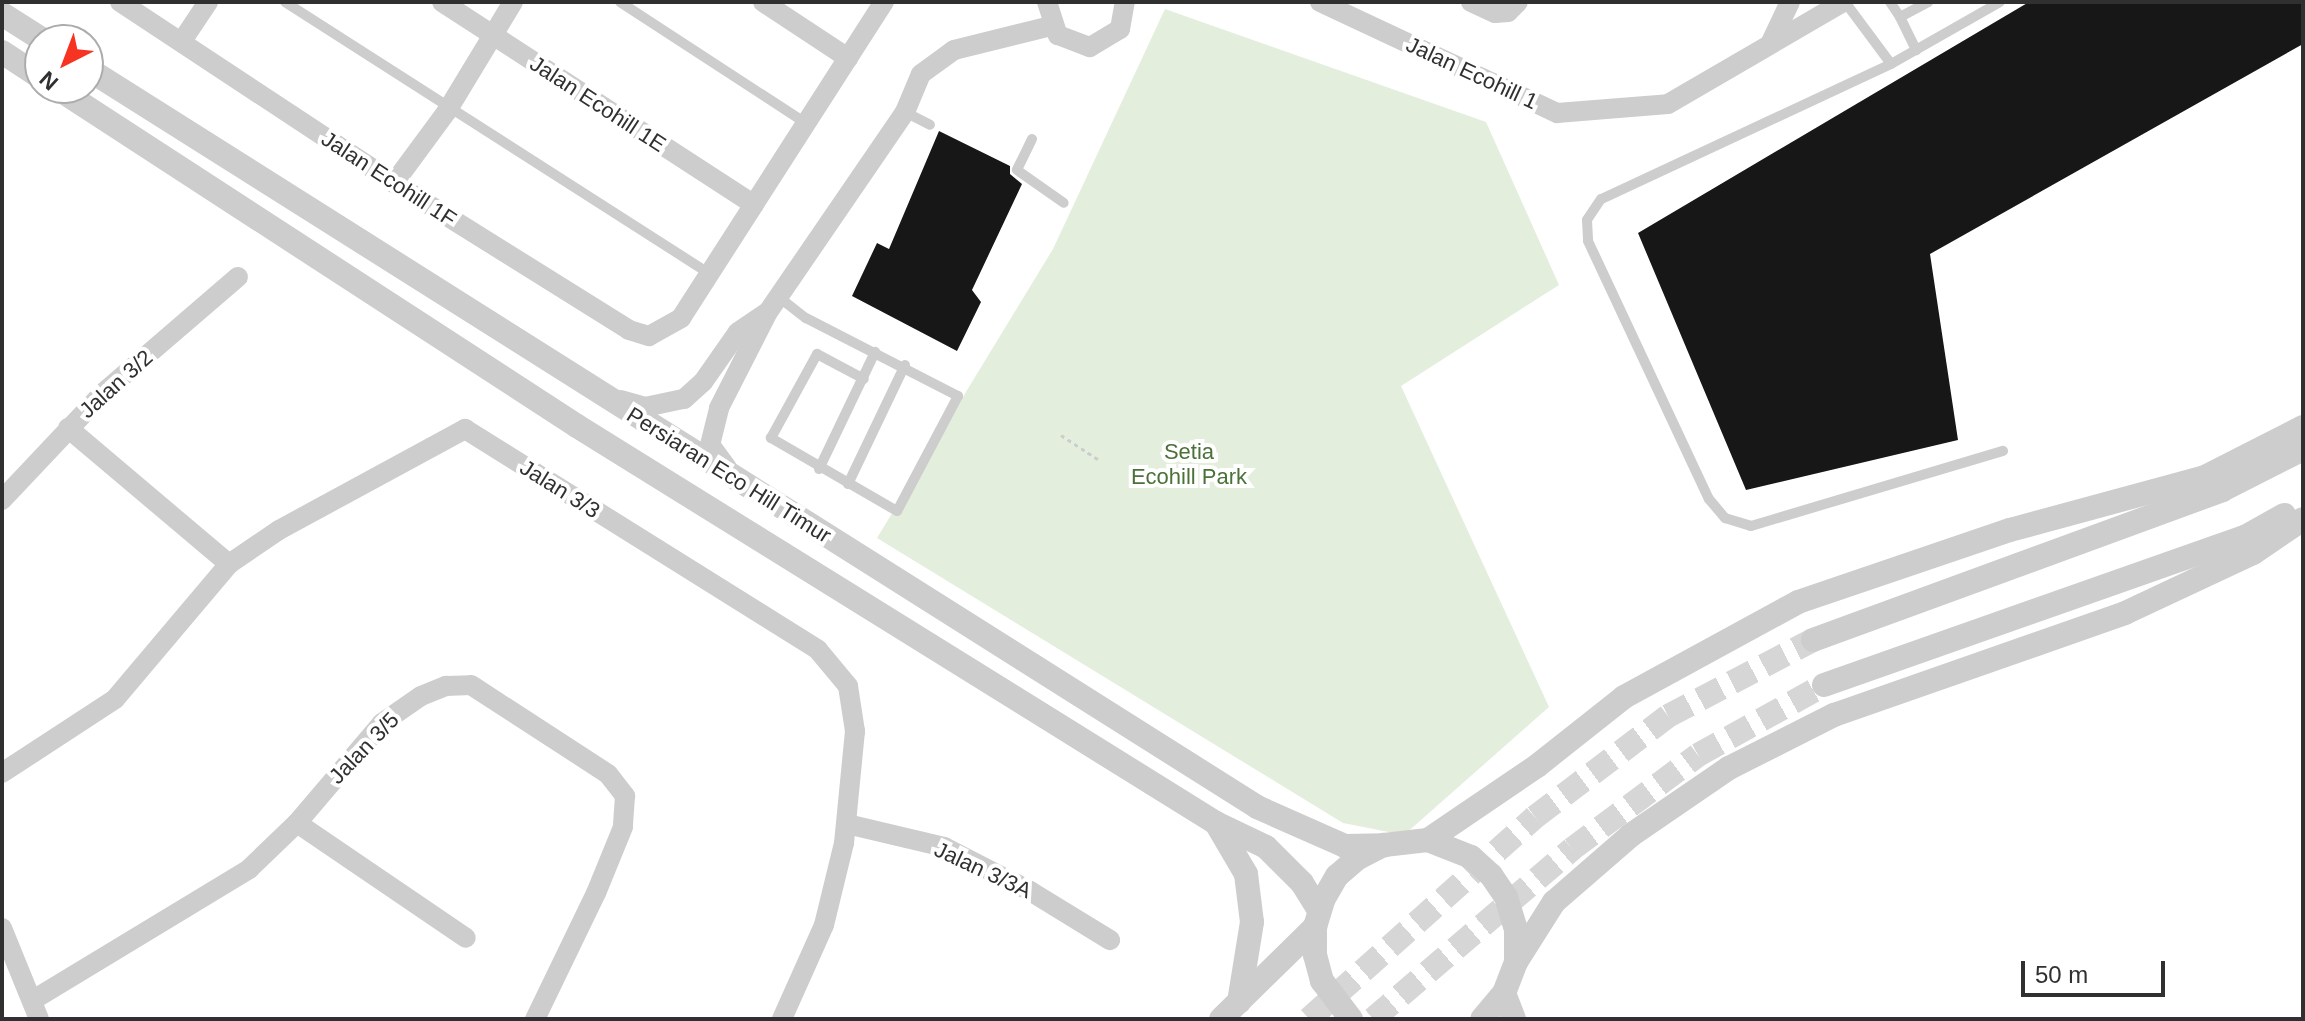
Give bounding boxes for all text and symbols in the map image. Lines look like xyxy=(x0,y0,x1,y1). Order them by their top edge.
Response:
north arrow xyxy=(24,24,104,104)
street label: Jalan Ecohill 1 xyxy=(1402,31,1542,115)
street label: Jalan Ecohill 1E xyxy=(525,50,671,158)
text: N xyxy=(35,66,63,95)
street label: Jalan Ecohill 1F xyxy=(317,126,461,232)
street label: Jalan 3/2 xyxy=(74,344,158,424)
street label: Persiaran Eco Hill Timur xyxy=(622,401,836,549)
park label: Setia Ecohill Park xyxy=(1131,438,1247,490)
street label: Jalan 3/3 xyxy=(515,454,605,524)
street label: Jalan 3/5 xyxy=(323,707,405,789)
street label: Jalan 3/3A xyxy=(930,836,1036,904)
scale bar xyxy=(2025,945,2169,995)
text: 50 m xyxy=(2035,961,2088,988)

